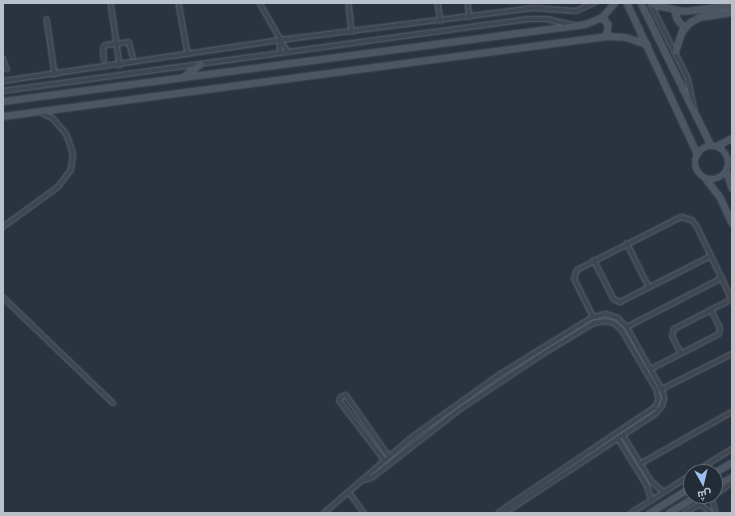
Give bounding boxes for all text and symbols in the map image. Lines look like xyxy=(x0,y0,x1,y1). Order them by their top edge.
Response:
north arrow xyxy=(683,464,723,504)
text: ش xyxy=(697,487,713,504)

